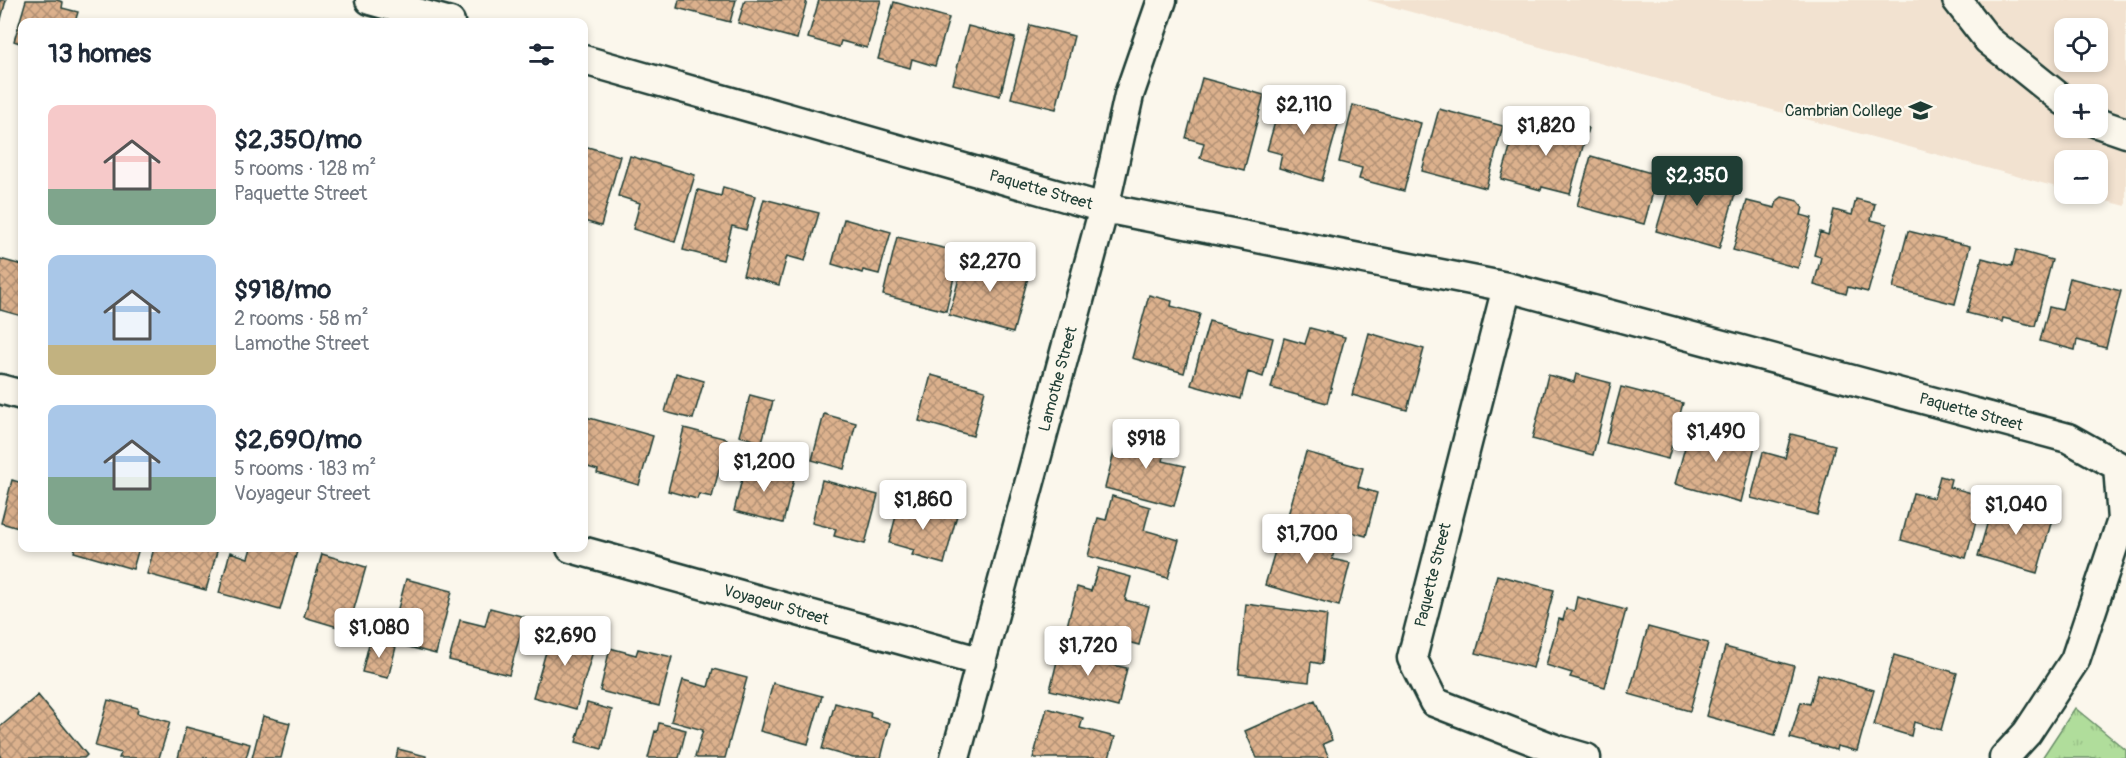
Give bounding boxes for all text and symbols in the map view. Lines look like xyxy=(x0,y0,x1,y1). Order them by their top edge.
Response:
map controls xyxy=(2054,18,2108,204)
button: locate xyxy=(2054,18,2108,72)
text: 13 homes xyxy=(48,38,151,70)
icon: filters xyxy=(525,38,558,71)
button: + xyxy=(2054,84,2108,138)
pin: $2,110 xyxy=(1255,85,1353,136)
text: $2,110 xyxy=(1276,92,1332,117)
school or university icon: Cambrian College xyxy=(1907,98,1933,124)
place label: Cambrian College xyxy=(1785,101,1902,121)
pin: $1,820 xyxy=(1497,106,1595,157)
text: $1,820 xyxy=(1517,113,1575,138)
text: $2,350/mo xyxy=(234,124,362,156)
icon: home xyxy=(96,129,168,201)
button: − xyxy=(2054,150,2108,204)
text: 5 rooms · 128 m² xyxy=(234,156,376,181)
pin: $2,350 xyxy=(1648,156,1746,207)
text: $2,350 xyxy=(1666,163,1728,188)
street label: Paquette Street xyxy=(987,166,1096,214)
text: Paquette Street xyxy=(234,181,367,206)
pin: $2,270 xyxy=(941,242,1039,293)
text: $2,270 xyxy=(959,249,1021,274)
text: $918/mo xyxy=(234,274,331,306)
icon: home xyxy=(96,279,168,351)
text: 2 rooms · 58 m² xyxy=(234,306,369,331)
street label: Lamothe Street xyxy=(1034,324,1082,434)
text: Lamothe Street xyxy=(234,331,369,356)
street label: Paquette Street xyxy=(1917,389,2026,436)
pin: $1,490 xyxy=(1667,412,1765,463)
pin: $918 xyxy=(1110,419,1182,470)
text: $1,490 xyxy=(1686,419,1746,444)
text: $2,690/mo xyxy=(234,424,362,456)
text: $918 xyxy=(1126,426,1166,451)
icon: home xyxy=(96,429,168,501)
pin: $1,200 xyxy=(715,442,813,493)
text: $1,200 xyxy=(733,449,795,474)
text: 5 rooms · 183 m² xyxy=(234,456,376,481)
pin: $1,860 xyxy=(874,480,972,531)
text: Voyageur Street xyxy=(234,481,370,506)
pin: $1,040 xyxy=(1967,485,2065,536)
text: $1,860 xyxy=(893,487,953,512)
text: $1,040 xyxy=(1985,492,2047,517)
pin: $1,700 xyxy=(1258,514,1356,565)
street label: Paquette Street xyxy=(1410,520,1456,629)
text: $1,700 xyxy=(1276,521,1338,546)
street label: Voyageur Street xyxy=(721,580,832,630)
pin: $1,080 xyxy=(330,608,428,659)
text: $1,080 xyxy=(348,615,410,640)
pin: $2,690 xyxy=(516,616,614,667)
text: $2,690 xyxy=(534,623,596,648)
pin: $1,720 xyxy=(1039,626,1137,677)
text: $1,720 xyxy=(1058,633,1118,658)

